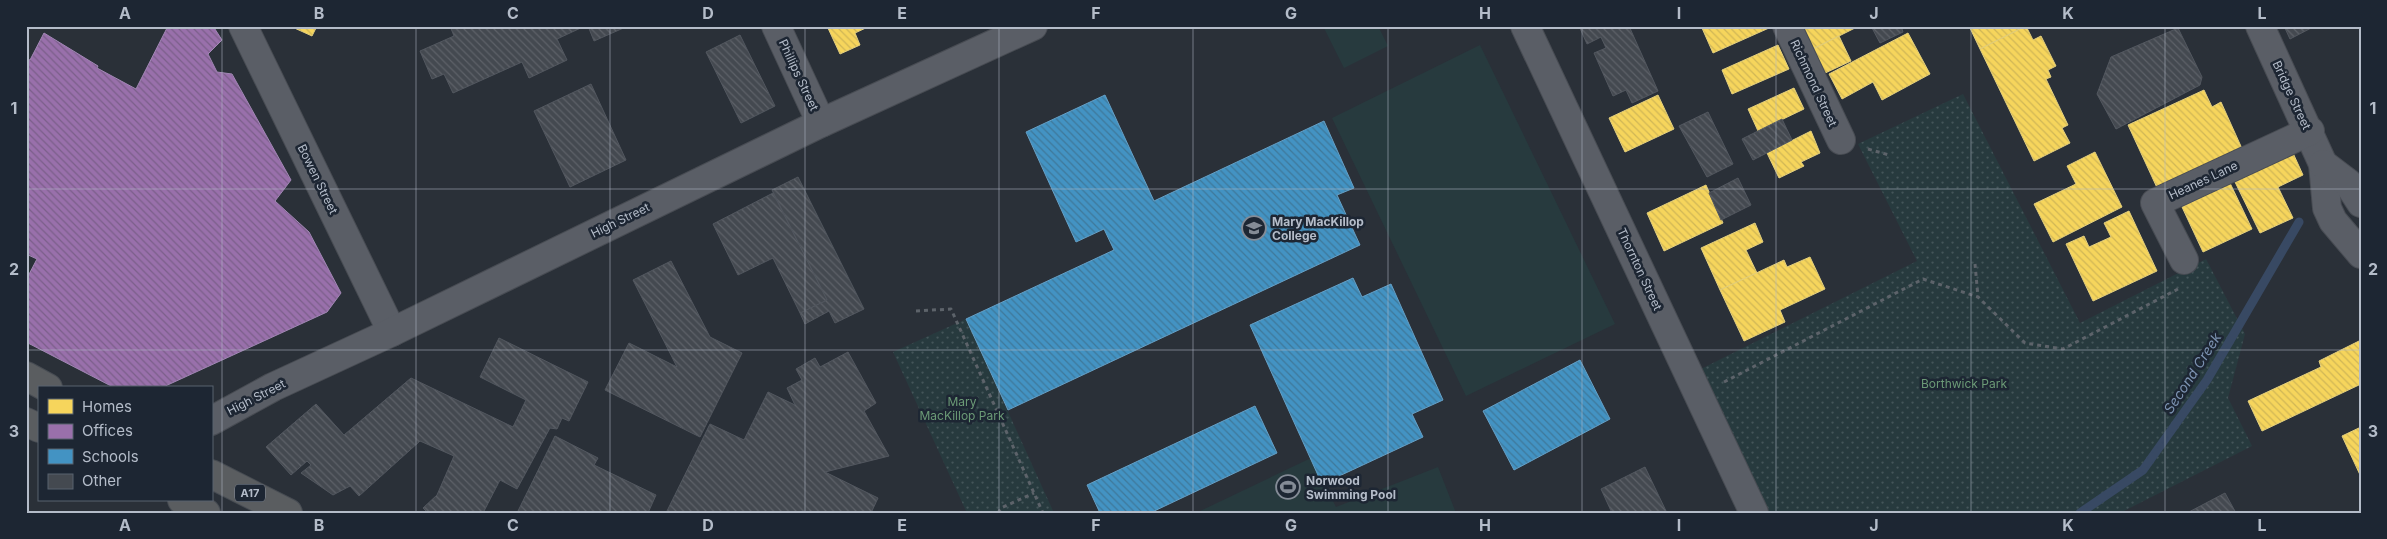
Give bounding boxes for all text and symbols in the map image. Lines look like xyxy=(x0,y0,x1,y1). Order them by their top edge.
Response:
text: A xyxy=(119,3,131,23)
text: B xyxy=(314,3,324,23)
text: C xyxy=(507,3,519,23)
text: D xyxy=(702,3,714,23)
text: E xyxy=(897,3,907,23)
text: F xyxy=(1091,3,1101,23)
text: G xyxy=(1285,3,1297,23)
text: H xyxy=(1479,3,1491,23)
text: I xyxy=(1677,3,1681,23)
text: J xyxy=(1869,3,1879,23)
text: K xyxy=(2062,3,2074,23)
text: L xyxy=(2257,3,2267,23)
street label: Phillips Street xyxy=(776,37,822,113)
street label: Richmond Street xyxy=(1787,37,1841,129)
street label: Bridge Street xyxy=(2269,58,2315,132)
text: 1 xyxy=(11,98,17,118)
text: 1 xyxy=(2370,98,2376,118)
street label: Bowen Street xyxy=(295,142,341,216)
street label: Heanes Lane xyxy=(2166,158,2240,202)
street label: High Street xyxy=(588,199,652,241)
place label: Mary MacKillop College xyxy=(1272,214,1364,243)
school or university icon: Mary MacKillop College xyxy=(1241,215,1267,241)
street label: Thornton Street xyxy=(1614,225,1666,313)
text: 2 xyxy=(9,259,19,279)
text: 2 xyxy=(2368,259,2378,279)
water label: Second Creek xyxy=(2159,329,2225,417)
street label: High Street xyxy=(224,376,288,418)
park label: Borthwick Park xyxy=(1921,376,2007,391)
legend xyxy=(38,386,212,502)
park label: Mary MacKillop Park xyxy=(919,394,1005,423)
text: Homes xyxy=(82,397,132,416)
text: 3 xyxy=(9,421,19,441)
text: Offices xyxy=(82,421,133,440)
text: 3 xyxy=(2368,421,2378,441)
text: Schools xyxy=(82,447,139,466)
text: Other xyxy=(82,471,122,490)
place label: Norwood Swimming Pool xyxy=(1306,473,1396,502)
sports icon: Norwood Swimming Pool xyxy=(1275,474,1301,500)
road number: A17 xyxy=(235,484,265,502)
text: A xyxy=(119,515,131,535)
text: B xyxy=(314,515,324,535)
text: C xyxy=(507,515,519,535)
text: D xyxy=(702,515,714,535)
text: E xyxy=(897,515,907,535)
text: F xyxy=(1091,515,1101,535)
text: G xyxy=(1285,515,1297,535)
text: H xyxy=(1479,515,1491,535)
text: I xyxy=(1677,515,1681,535)
text: J xyxy=(1869,515,1879,535)
text: K xyxy=(2062,515,2074,535)
text: L xyxy=(2257,515,2267,535)

